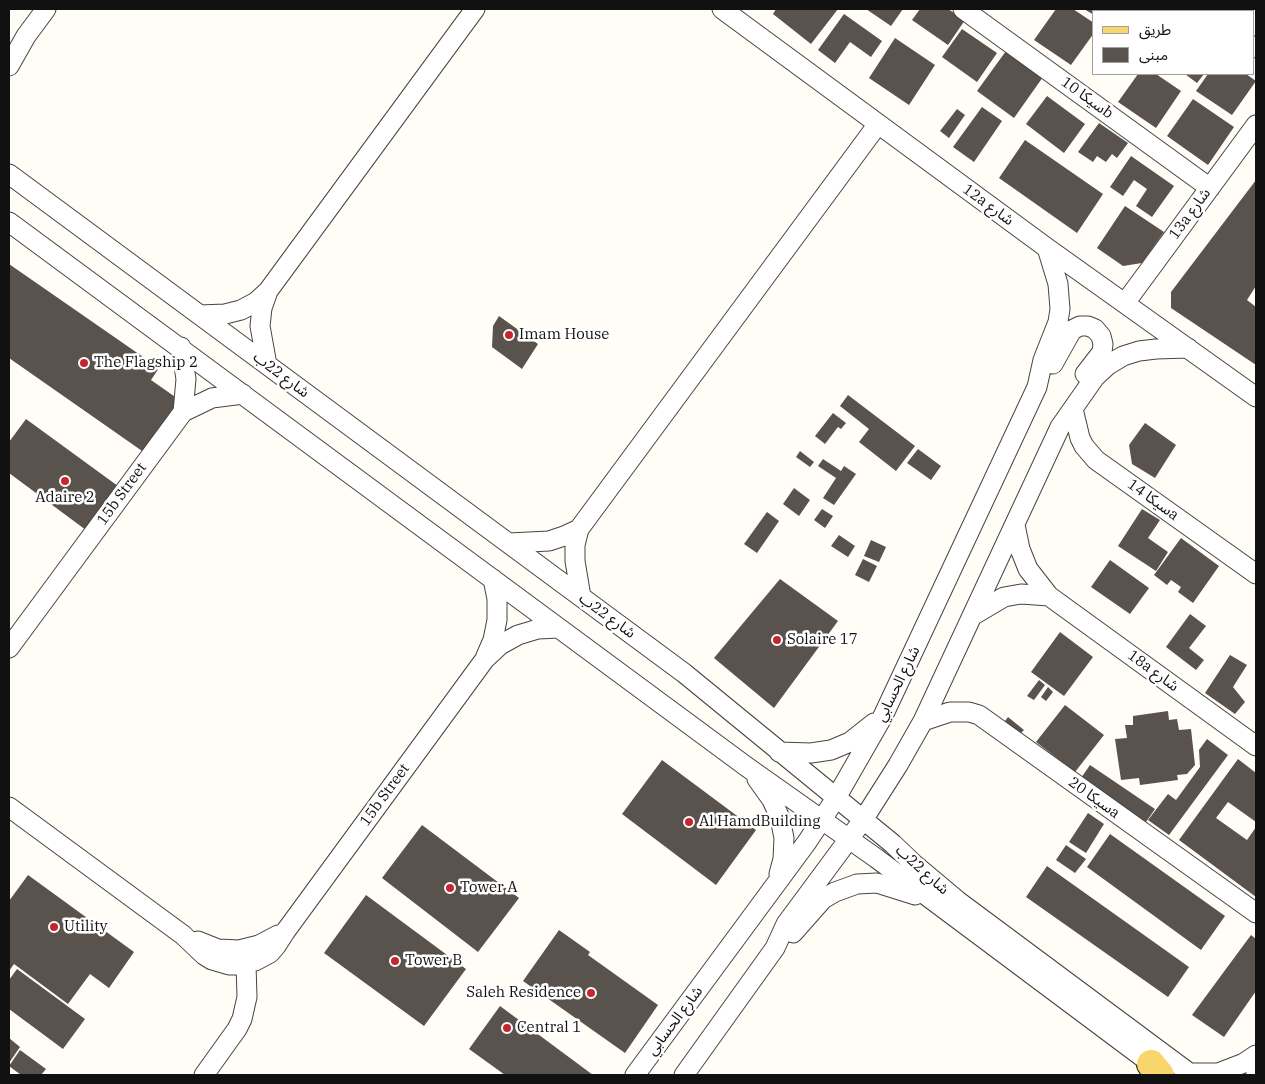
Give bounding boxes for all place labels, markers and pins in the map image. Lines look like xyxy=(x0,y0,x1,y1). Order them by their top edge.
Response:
place label: Imam House xyxy=(519,326,609,344)
marker: Imam House xyxy=(503,329,515,341)
place label: The Flagship 2 xyxy=(94,354,198,372)
marker: The Flagship 2 xyxy=(78,357,90,369)
marker: Adaire 2 xyxy=(59,475,71,487)
place label: Adaire 2 xyxy=(35,489,95,507)
place label: Solaire 17 xyxy=(787,631,858,649)
marker: Solaire 17 xyxy=(771,634,783,646)
place label: Al HamdBuilding xyxy=(699,813,821,831)
marker: Al HamdBuilding xyxy=(683,816,695,828)
place label: Tower A xyxy=(460,879,517,897)
marker: Tower A xyxy=(444,882,456,894)
place label: Utility xyxy=(64,918,108,936)
marker: Utility xyxy=(48,921,60,933)
place label: Tower B xyxy=(405,952,462,970)
marker: Tower B xyxy=(389,955,401,967)
place label: Saleh Residence xyxy=(466,984,581,1002)
marker: Saleh Residence xyxy=(585,987,597,999)
place label: Central 1 xyxy=(517,1019,581,1037)
marker: Central 1 xyxy=(501,1022,513,1034)

